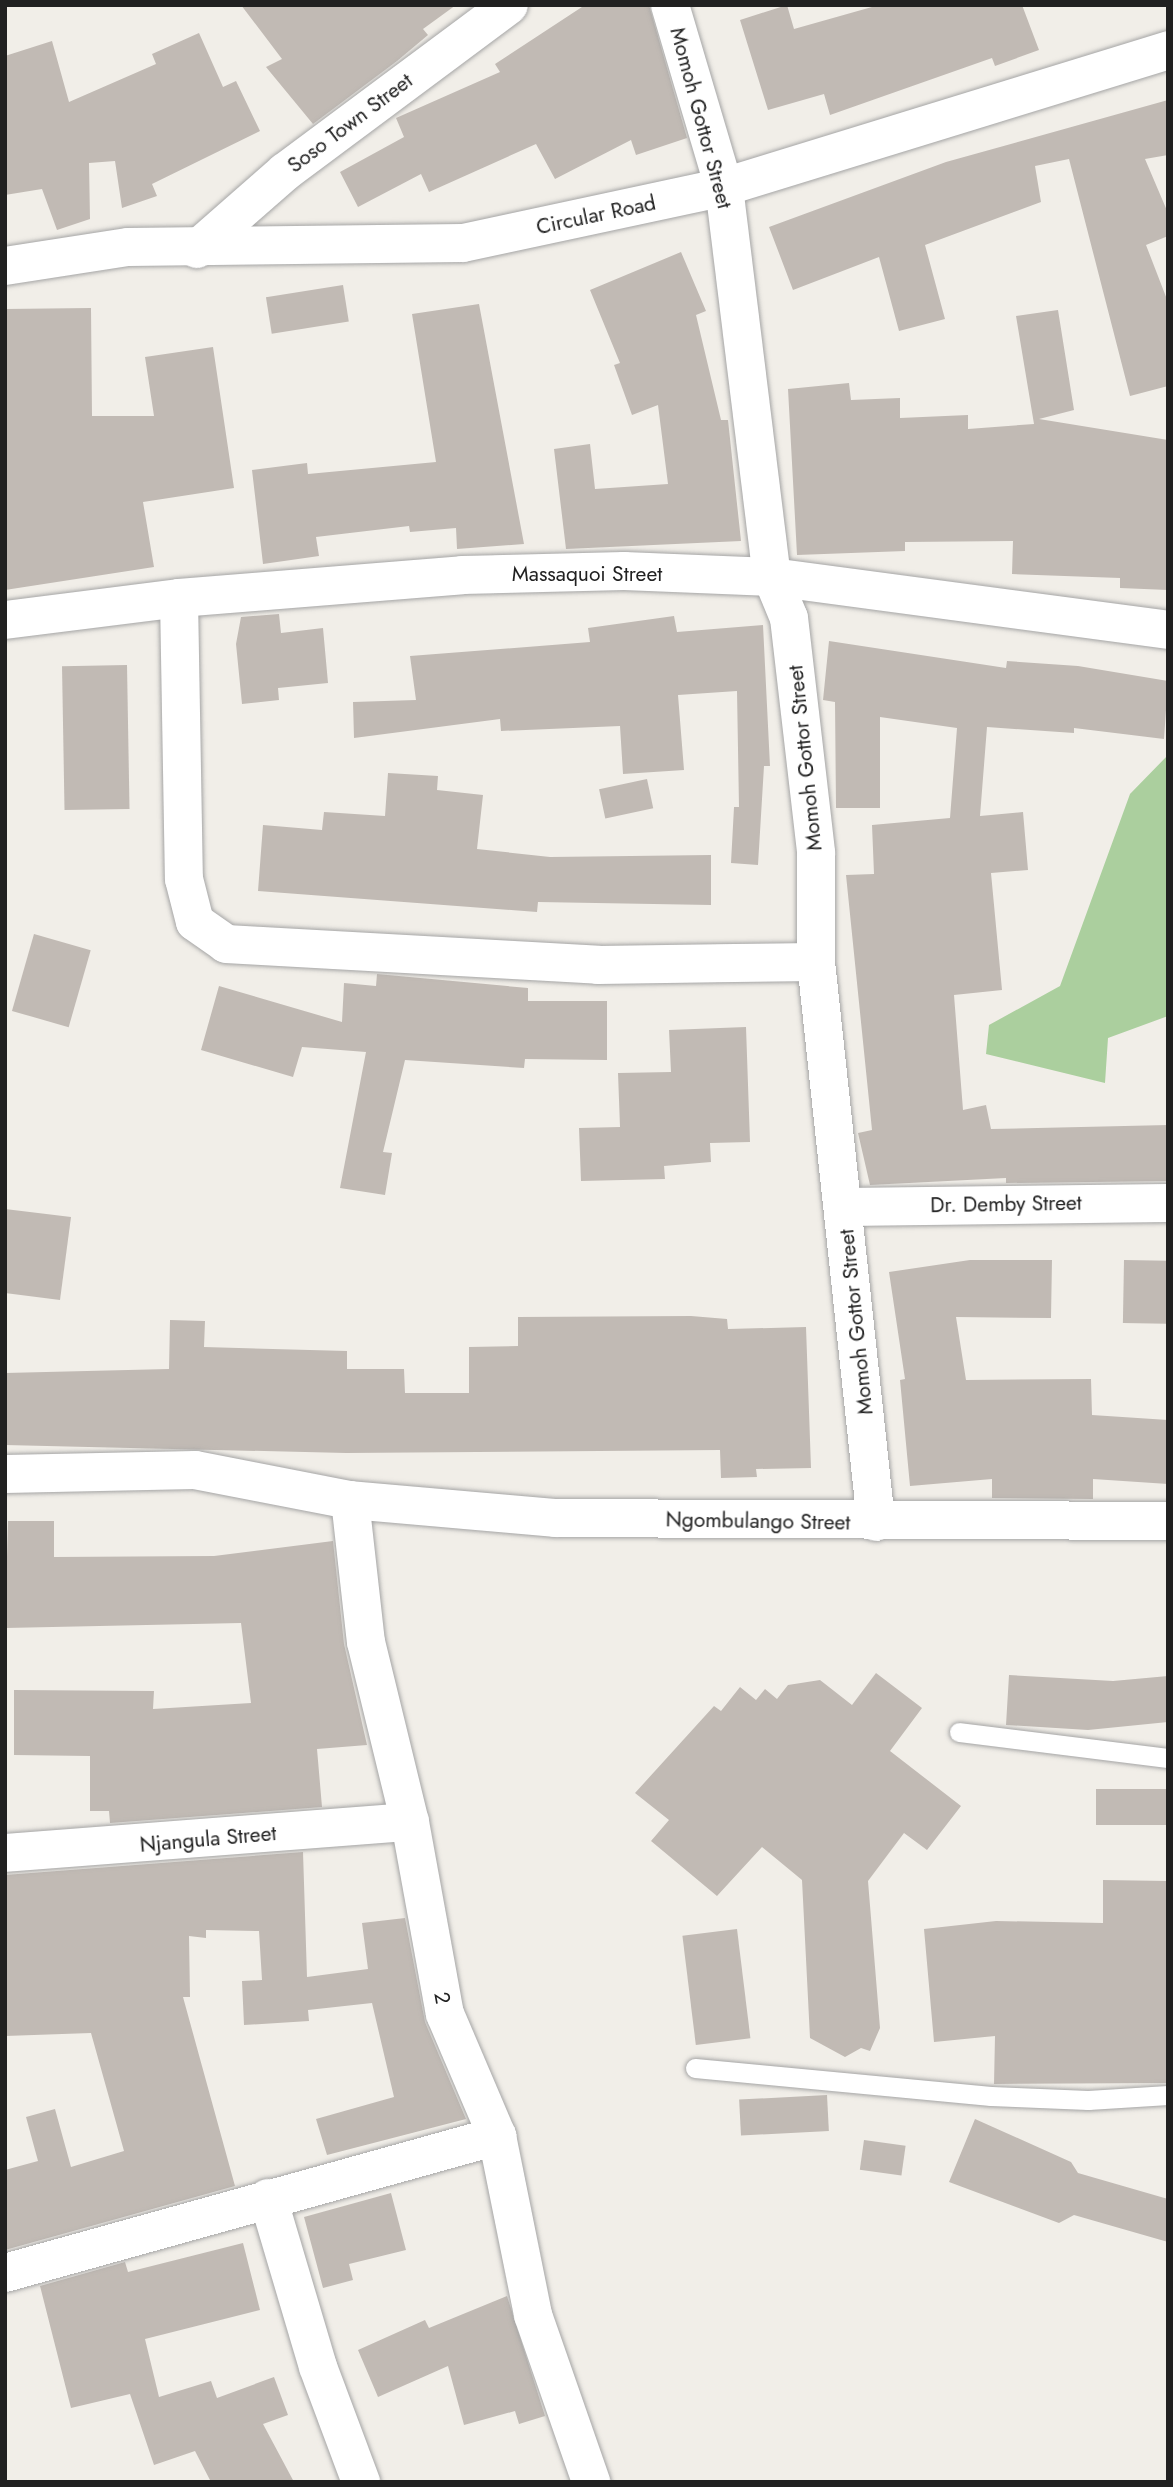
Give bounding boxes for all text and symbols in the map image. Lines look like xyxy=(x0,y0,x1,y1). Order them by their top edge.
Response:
street label: Momoh Gottor Street xyxy=(665,25,737,211)
street label: Soso Town Street xyxy=(283,68,417,178)
street label: Circular Road xyxy=(534,190,658,240)
street label: Massaquoi Street xyxy=(512,561,662,587)
street label: Momoh Gottor Street xyxy=(783,664,827,852)
street label: Dr. Demby Street xyxy=(930,1190,1082,1218)
street label: Momoh Gottor Street xyxy=(834,1228,878,1416)
street label: Ngombulango Street xyxy=(665,1507,851,1535)
street label: Njangula Street xyxy=(139,1820,277,1858)
street label: 2 xyxy=(429,1990,455,2006)

